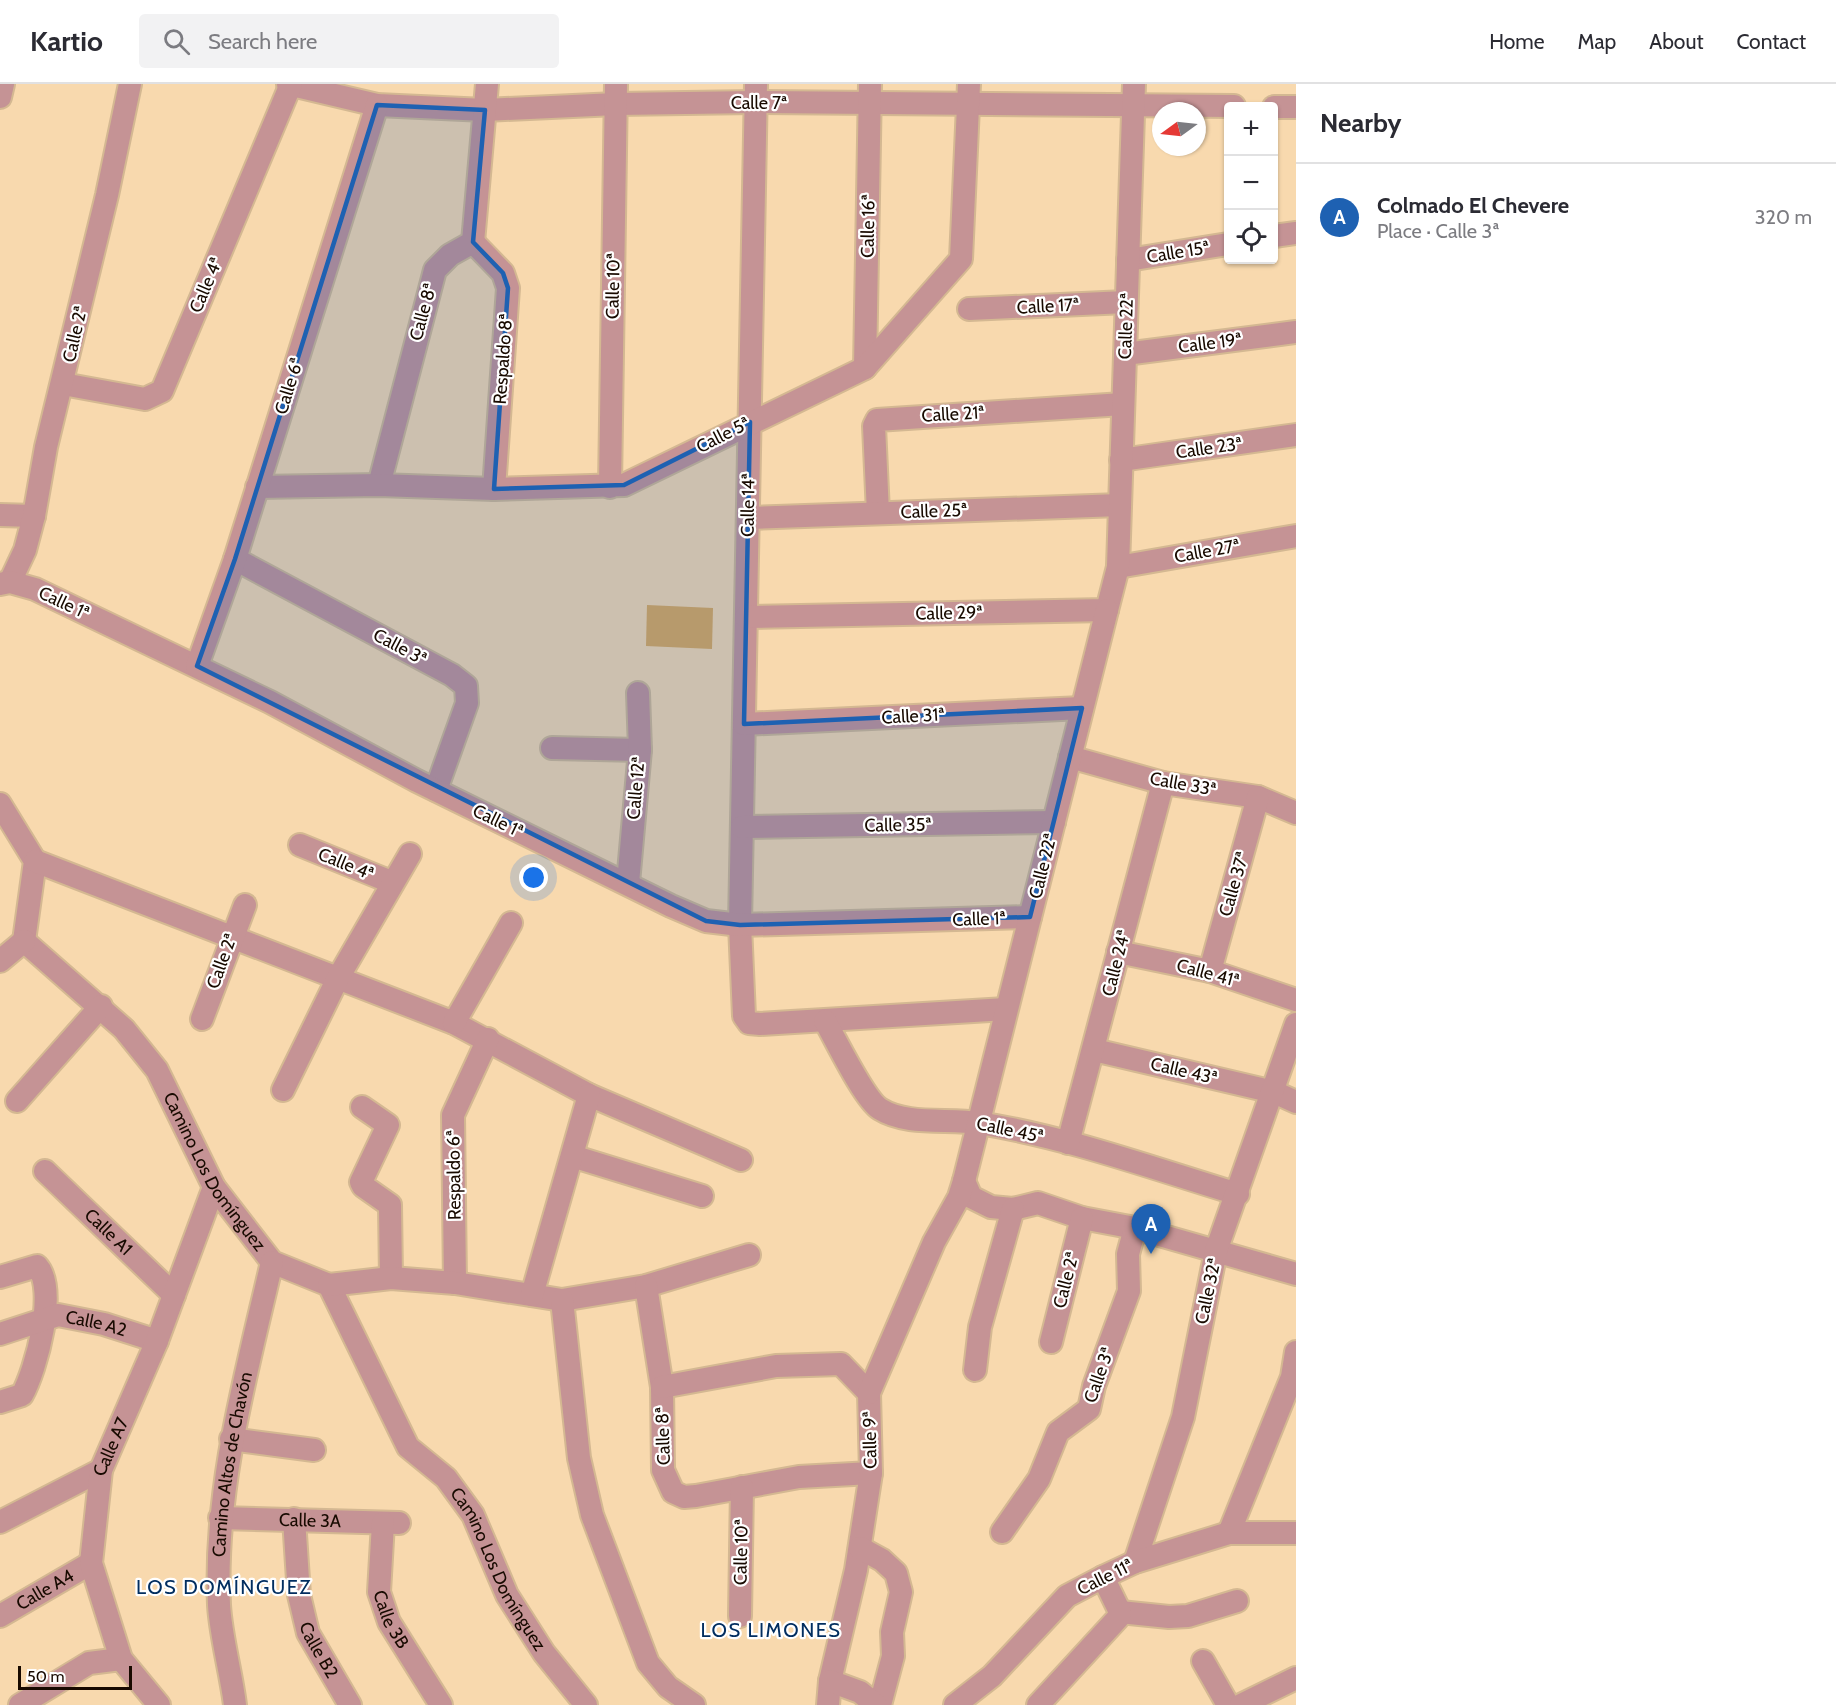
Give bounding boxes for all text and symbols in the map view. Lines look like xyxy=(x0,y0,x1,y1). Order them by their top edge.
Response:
search box xyxy=(139,14,559,68)
text: Kartio xyxy=(30,24,103,58)
icon: search xyxy=(160,25,193,58)
text: Search here xyxy=(208,28,317,55)
text: Home xyxy=(1489,29,1545,54)
text: Map xyxy=(1578,29,1616,54)
text: About xyxy=(1649,29,1703,54)
text: Contact xyxy=(1736,29,1806,54)
street label: Calle 7ª xyxy=(731,92,787,114)
north arrow xyxy=(1152,102,1206,156)
map controls xyxy=(1224,102,1278,264)
button: + xyxy=(1224,102,1278,156)
text: Nearby xyxy=(1320,107,1401,139)
button: − xyxy=(1224,156,1278,210)
text: Colmado El Chevere xyxy=(1377,192,1569,219)
street label: Calle 16ª xyxy=(856,194,880,258)
text: A xyxy=(1333,205,1346,229)
text: 320 m xyxy=(1755,205,1812,229)
button: locate xyxy=(1224,210,1278,264)
text: Place · Calle 3ª xyxy=(1377,219,1499,243)
street label: Calle 15ª xyxy=(1145,236,1211,268)
street label: Calle 10ª xyxy=(601,253,625,319)
street label: Calle 4ª xyxy=(185,254,227,316)
street label: Calle 8ª xyxy=(405,281,441,343)
street label: Calle 22ª xyxy=(1114,292,1138,360)
street label: Calle 17ª xyxy=(1016,293,1080,319)
street label: Calle 2ª xyxy=(58,304,92,364)
street label: Respaldo 8ª xyxy=(489,313,517,405)
street label: Calle 19ª xyxy=(1177,328,1243,358)
street label: Calle 6ª xyxy=(270,355,308,417)
street label: Calle 21ª xyxy=(921,401,985,427)
street label: Calle 5ª xyxy=(692,412,754,458)
street label: Calle 23ª xyxy=(1174,432,1244,464)
street label: Calle 14ª xyxy=(736,473,760,537)
street label: Calle 25ª xyxy=(900,499,968,523)
street label: Calle 27ª xyxy=(1173,534,1241,568)
street label: Calle 1ª xyxy=(35,582,93,624)
street label: Calle 29ª xyxy=(915,601,983,625)
street label: Calle 3ª xyxy=(369,624,431,670)
street label: Calle 31ª xyxy=(881,703,945,729)
street label: Calle 12ª xyxy=(622,756,650,820)
street label: Calle 33ª xyxy=(1148,767,1218,801)
street label: Calle 1ª xyxy=(469,799,527,843)
street label: Calle 35ª xyxy=(864,813,932,837)
street label: Calle 22ª xyxy=(1024,831,1062,901)
street label: Calle 4ª xyxy=(315,843,377,885)
street label: Calle 37ª xyxy=(1214,849,1254,919)
your location xyxy=(519,863,548,892)
street label: Calle 1ª xyxy=(952,907,1006,931)
street label: Calle 24ª xyxy=(1097,928,1135,998)
street label: Calle 2ª xyxy=(202,930,242,992)
street label: Calle 41ª xyxy=(1174,954,1242,992)
street label: Calle 43ª xyxy=(1148,1053,1220,1089)
street label: Camino Los Domínguez xyxy=(158,1089,271,1256)
street label: Calle 45ª xyxy=(975,1112,1045,1148)
street label: Respaldo 6ª xyxy=(442,1130,466,1220)
street label: Calle A1 xyxy=(80,1204,137,1260)
pin: A xyxy=(1132,1204,1170,1254)
street label: Calle 2ª xyxy=(1048,1250,1084,1310)
street label: Calle 32ª xyxy=(1190,1256,1226,1326)
street label: Calle A2 xyxy=(64,1306,129,1342)
street label: Calle 3ª xyxy=(1079,1344,1119,1406)
street label: Camino Altos de Chavón xyxy=(208,1370,257,1557)
street label: Calle 8ª xyxy=(651,1406,675,1466)
street label: Calle 9ª xyxy=(858,1411,882,1469)
street label: Calle A7 xyxy=(89,1414,133,1477)
street label: Camino Los Domínguez xyxy=(446,1483,551,1655)
street label: Calle 3A xyxy=(279,1509,341,1532)
street label: Calle 10ª xyxy=(729,1519,753,1585)
street label: Calle 11ª xyxy=(1073,1554,1137,1600)
street label: Calle A4 xyxy=(12,1564,78,1615)
district label: LOS DOMÍNGUEZ xyxy=(136,1575,312,1599)
street label: Calle 3B xyxy=(368,1587,414,1653)
district label: LOS LIMONES xyxy=(700,1618,842,1642)
street label: Calle B2 xyxy=(295,1620,343,1682)
scale bar xyxy=(18,1663,132,1690)
text: 50 m xyxy=(27,1667,64,1686)

